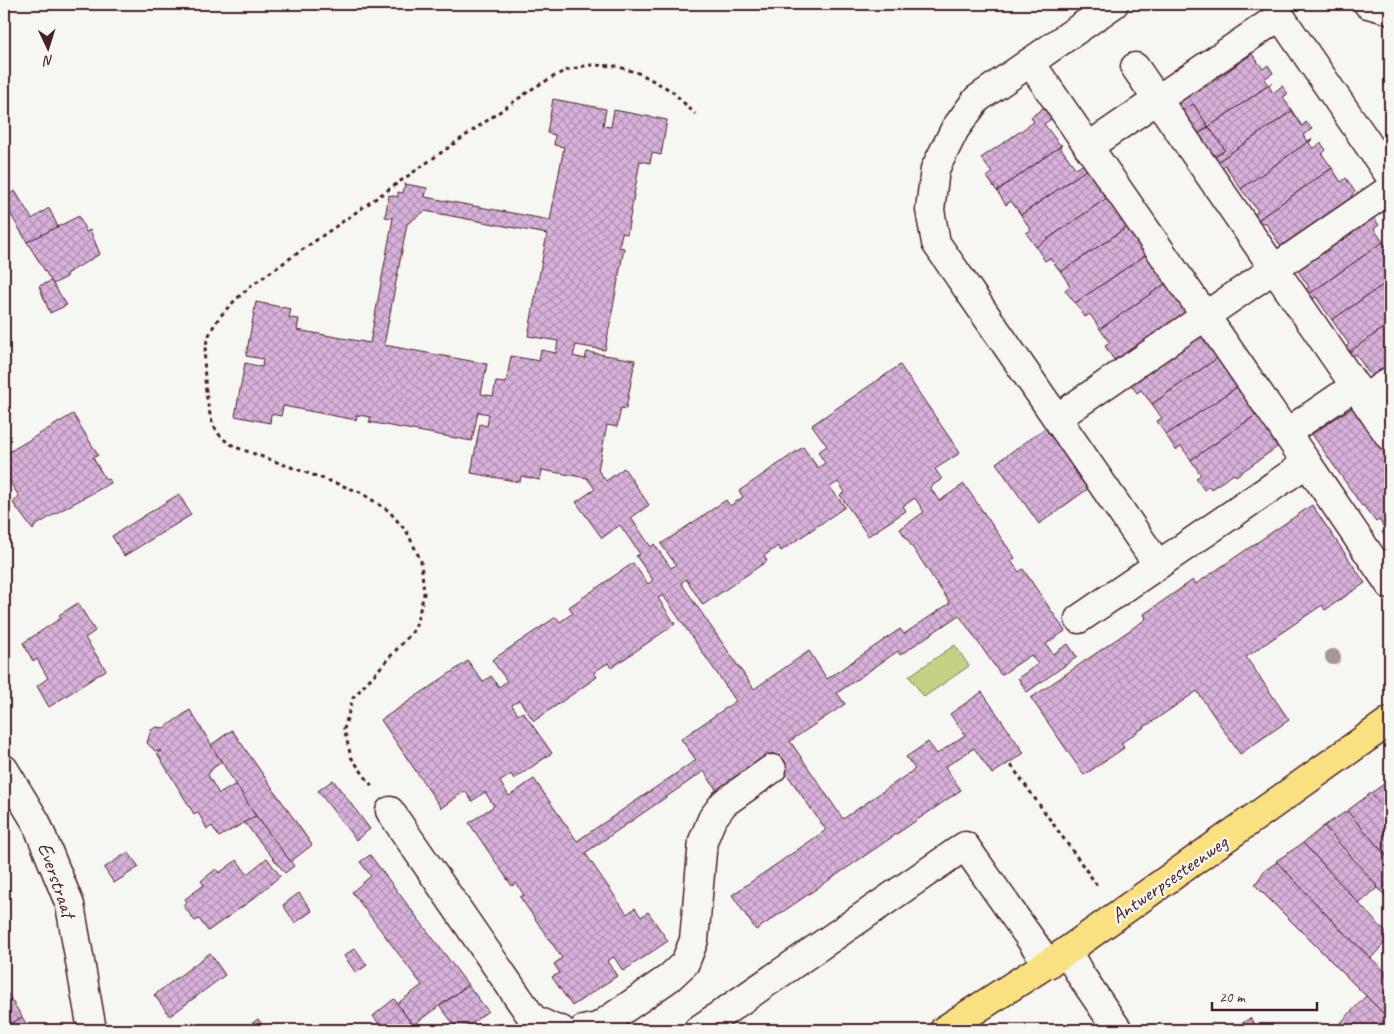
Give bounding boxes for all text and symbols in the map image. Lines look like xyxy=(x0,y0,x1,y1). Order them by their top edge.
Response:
north arrow xyxy=(22,22,72,72)
text: N xyxy=(42,52,54,69)
street label: Antwerpsesteenweg xyxy=(1106,828,1234,929)
street label: Everstraat xyxy=(32,839,83,924)
scale bar xyxy=(1212,979,1316,1011)
text: 20 m xyxy=(1219,988,1246,1007)

